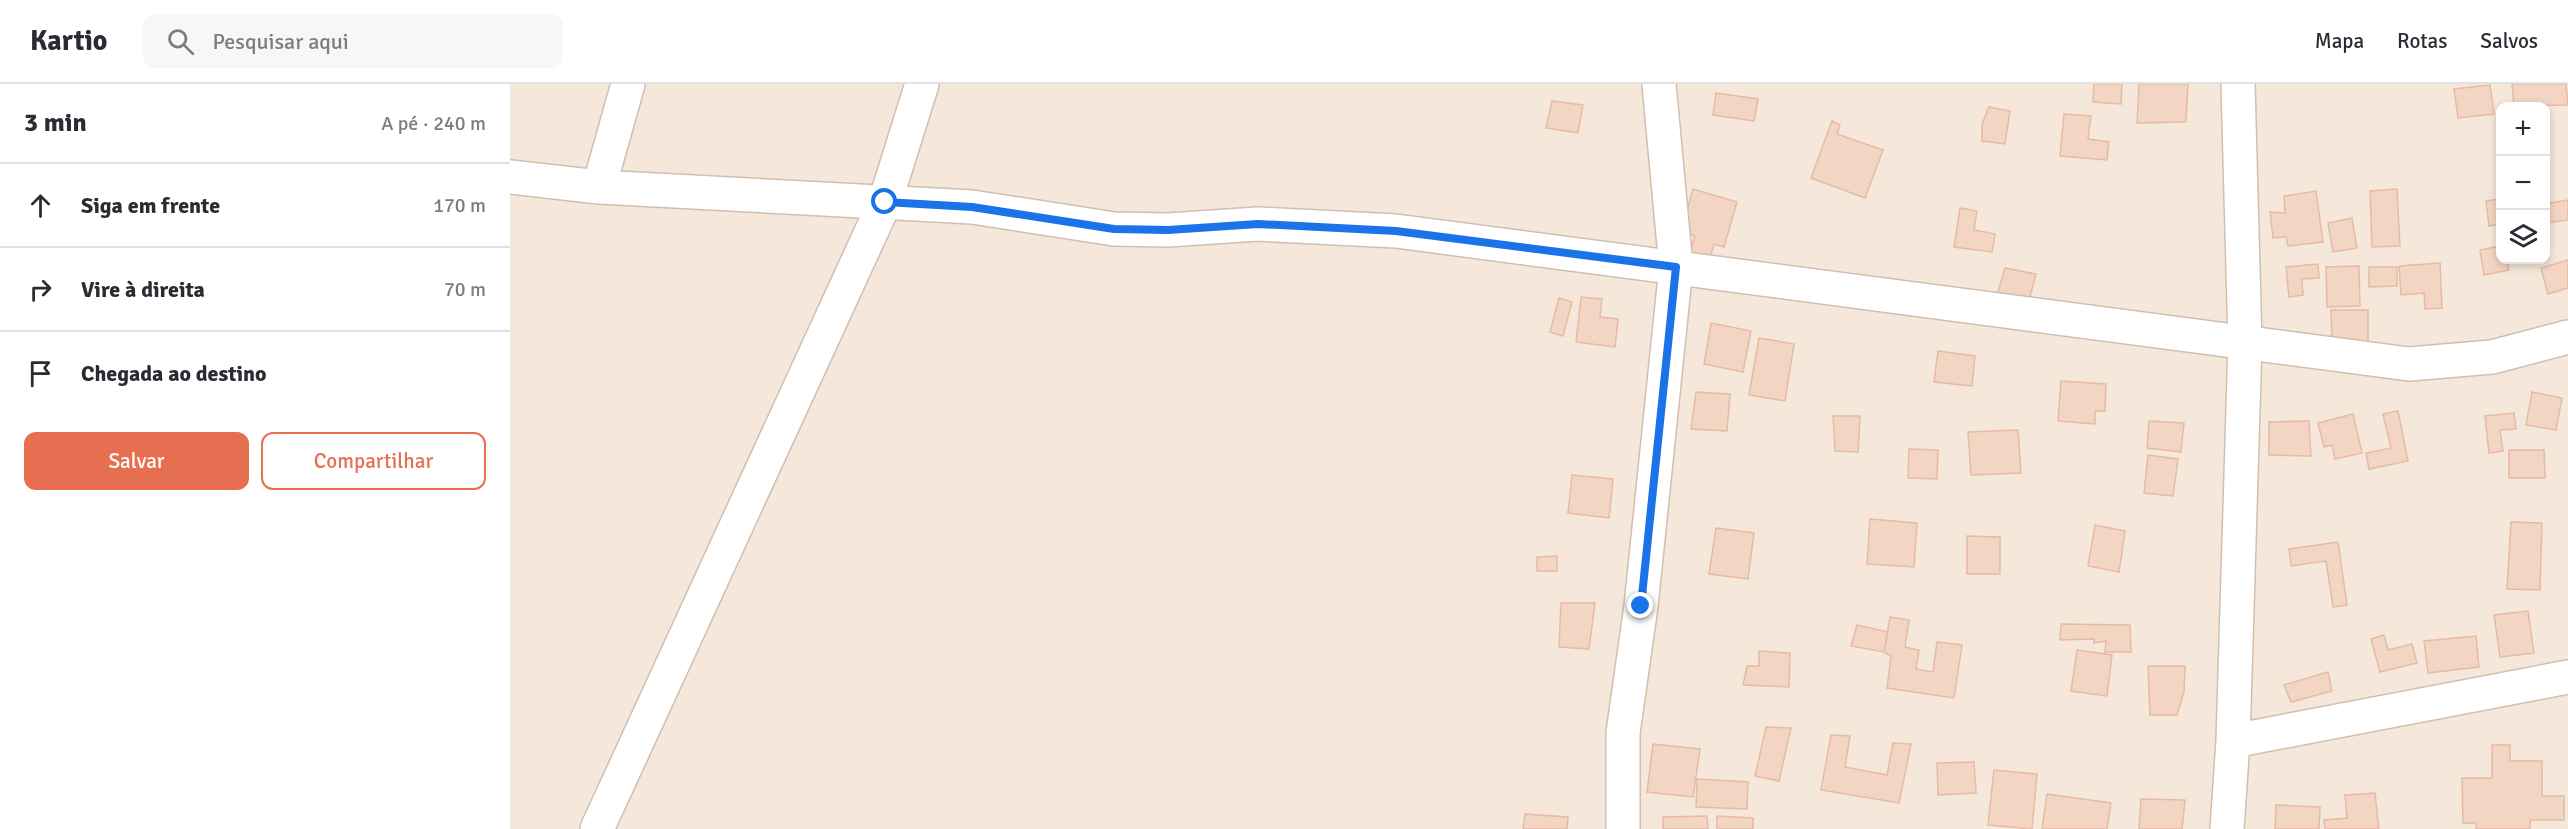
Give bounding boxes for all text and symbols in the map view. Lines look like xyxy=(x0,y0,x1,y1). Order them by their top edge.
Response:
search box xyxy=(143,14,563,68)
text: Kartio xyxy=(30,24,107,58)
icon: search xyxy=(164,25,197,58)
text: Pesquisar aqui xyxy=(212,28,349,55)
text: Mapa xyxy=(2315,28,2364,54)
text: Rotas xyxy=(2397,28,2447,54)
text: Salvos xyxy=(2480,28,2538,54)
map controls xyxy=(2496,102,2550,264)
button: + xyxy=(2496,102,2550,156)
text: 3 min xyxy=(24,107,87,139)
text: A pé · 240 m xyxy=(381,111,486,136)
button: − xyxy=(2496,156,2550,210)
route start xyxy=(871,188,897,214)
icon: ahead xyxy=(24,189,57,222)
text: Siga em frente xyxy=(81,192,220,219)
text: 170 m xyxy=(433,193,486,218)
button: layers xyxy=(2496,210,2550,264)
icon: right xyxy=(24,273,57,306)
text: Vire à direita xyxy=(81,276,205,303)
text: 70 m xyxy=(444,277,486,302)
icon: arrive xyxy=(24,357,57,390)
text: Chegada ao destino xyxy=(81,360,267,387)
button: Salvar xyxy=(24,432,249,490)
button: Compartilhar xyxy=(261,432,486,490)
route end xyxy=(1627,592,1653,618)

